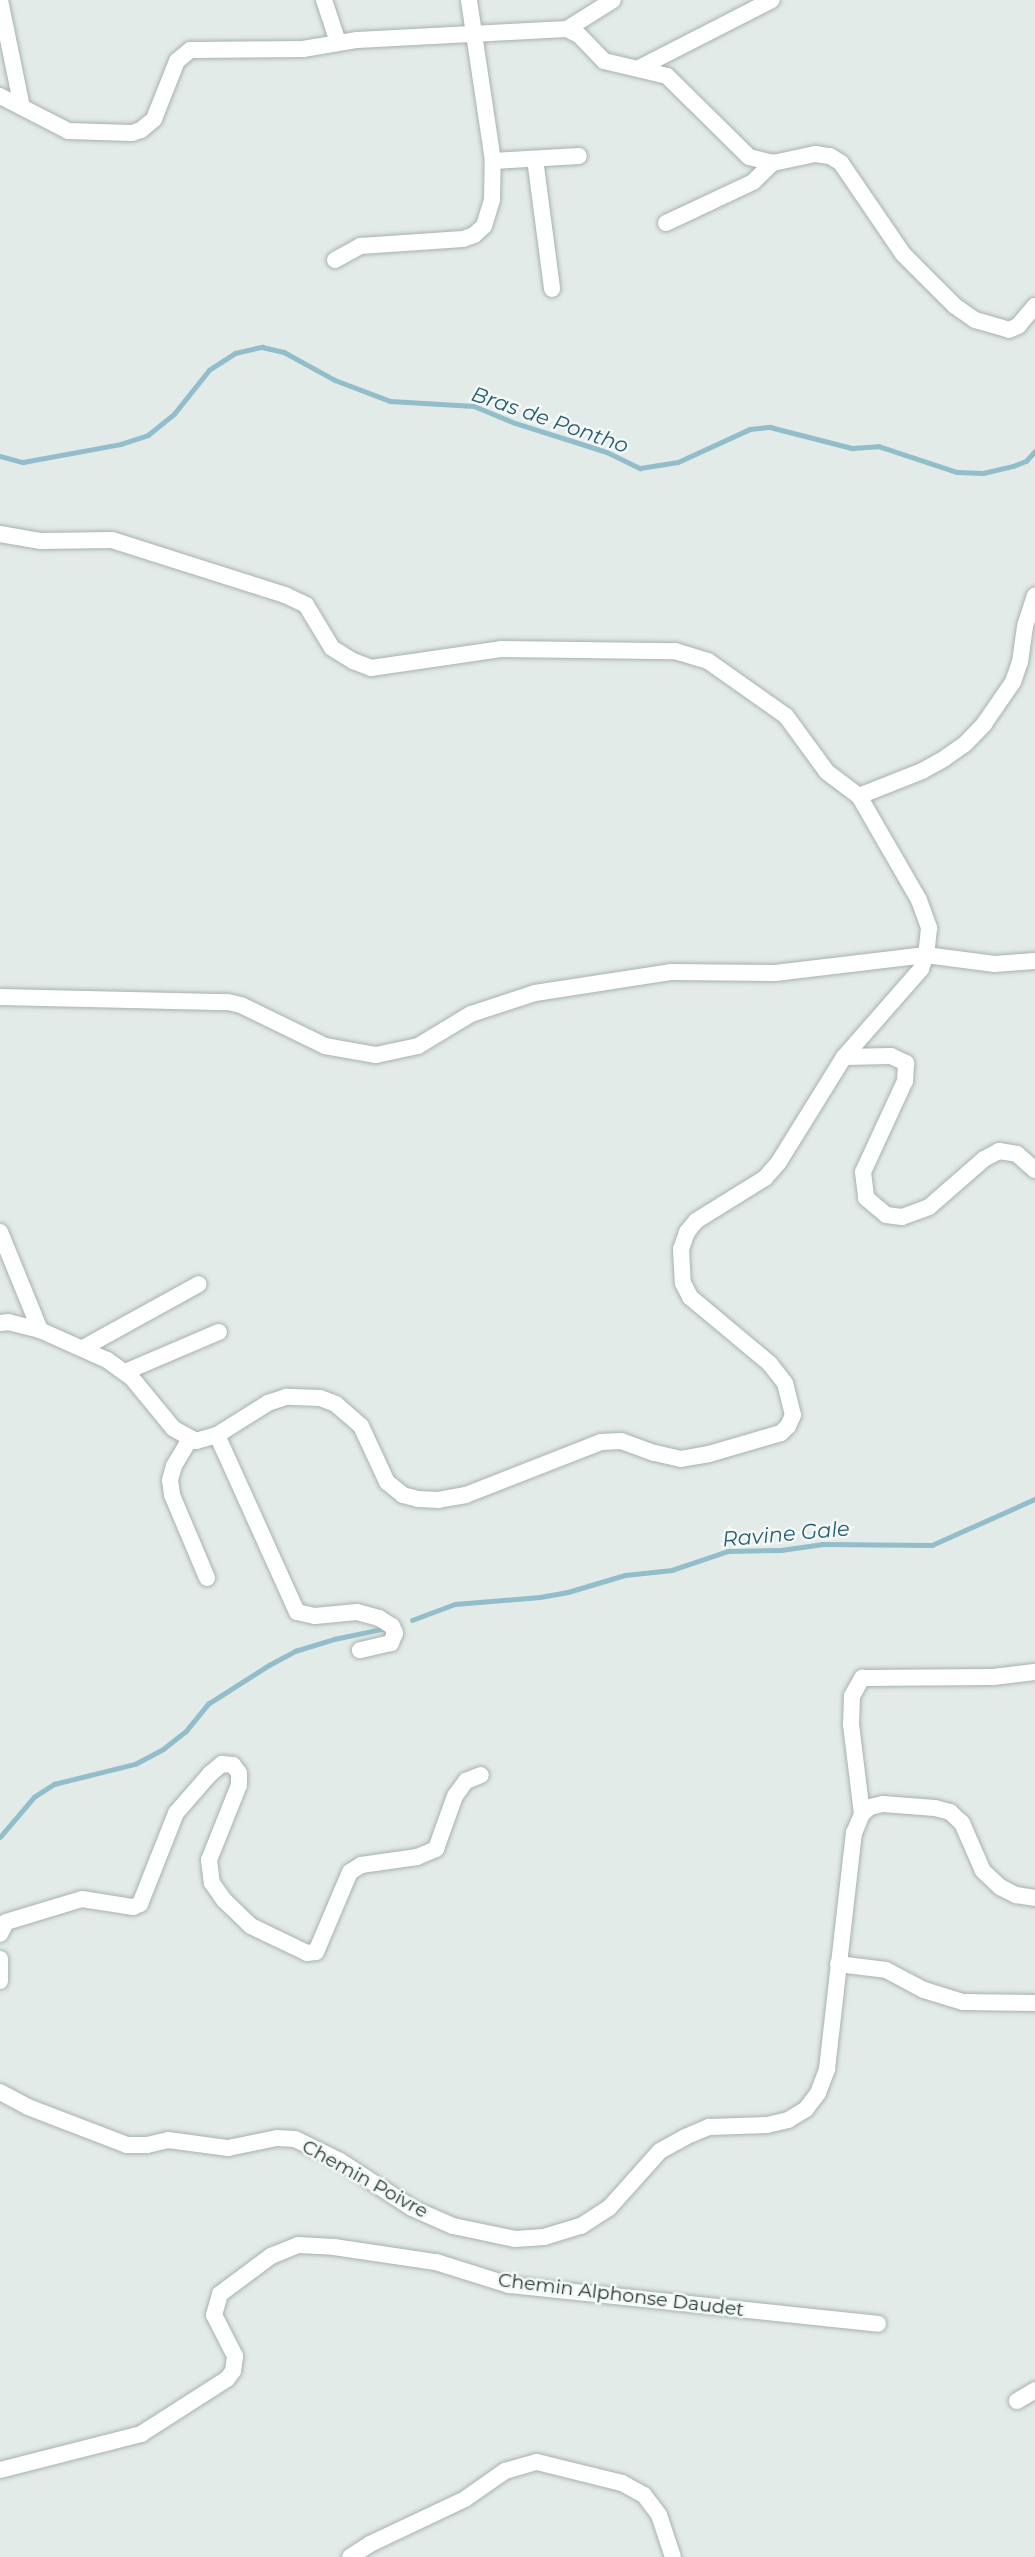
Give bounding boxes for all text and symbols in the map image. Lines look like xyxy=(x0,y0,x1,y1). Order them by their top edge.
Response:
water label: Bras de Pontho xyxy=(468,381,632,459)
water label: Ravine Gale xyxy=(721,1516,851,1552)
street label: Chemin Poivre xyxy=(298,2135,432,2223)
street label: Chemin Alphonse Daudet xyxy=(497,2269,745,2321)

